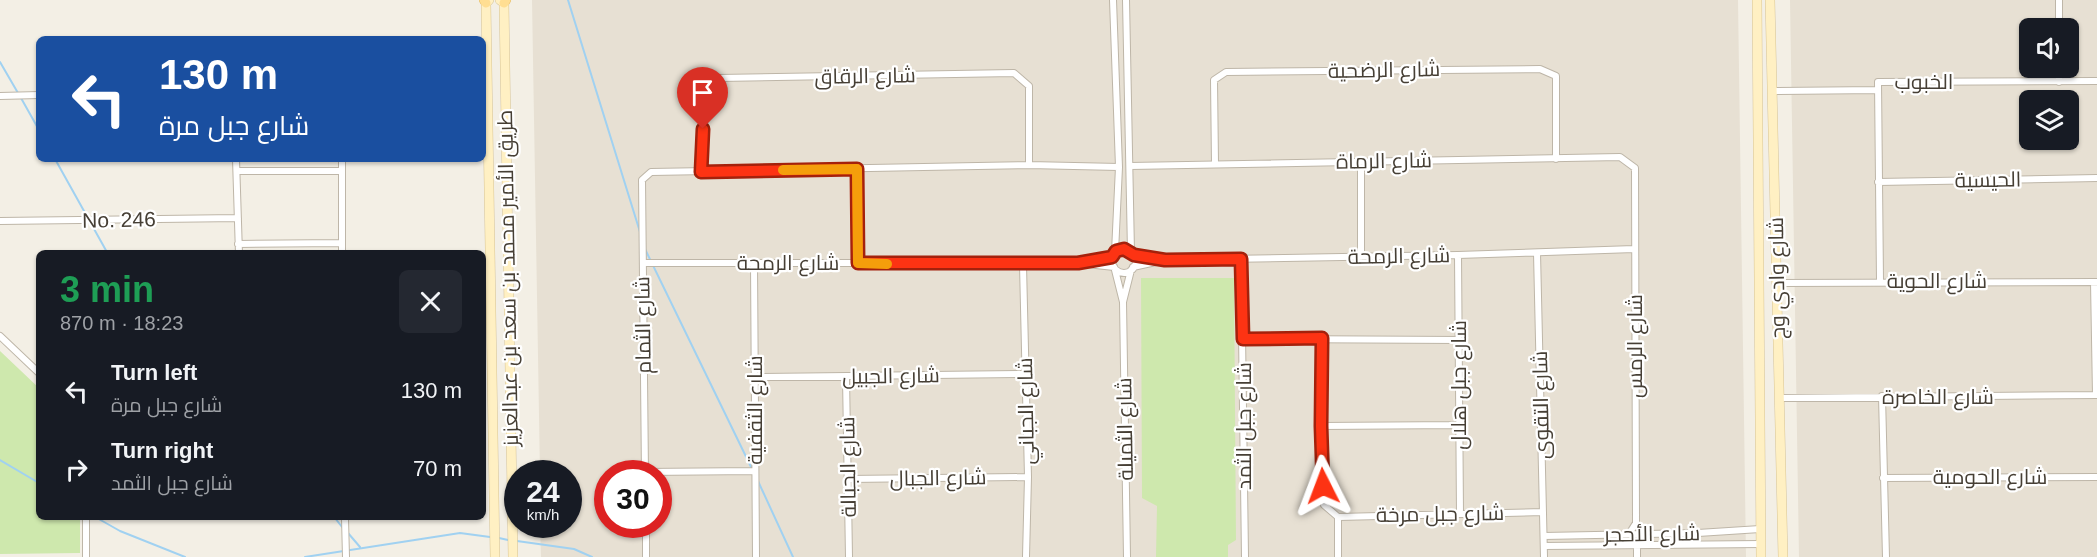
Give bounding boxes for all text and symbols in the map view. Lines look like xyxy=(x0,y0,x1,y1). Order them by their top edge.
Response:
map controls xyxy=(2019,18,2079,150)
button: sound xyxy=(2019,18,2079,78)
text: 130 m xyxy=(159,51,278,98)
street label: شارع الرضحية xyxy=(1328,57,1440,85)
icon: left xyxy=(60,60,138,138)
street label: شارع الرقاق xyxy=(814,63,916,91)
pin xyxy=(677,67,728,129)
street label: الخبوب xyxy=(1895,70,1954,94)
icon: arrive xyxy=(686,76,719,109)
button: layers xyxy=(2019,90,2079,150)
street label: طريق الأمير محمد بن سعد بن عبدالعزيز xyxy=(493,109,524,448)
text: شارع جبل مرة xyxy=(159,111,309,141)
street label: شارع الرماة xyxy=(1336,148,1432,176)
street label: الحيسية xyxy=(1954,167,2022,192)
street label: No. 246 xyxy=(82,207,156,232)
street label: شارع وادي وج xyxy=(1764,217,1794,339)
street label: شارع الرمحة xyxy=(1348,243,1451,271)
street label: شارع الرمحة xyxy=(737,251,839,277)
text: 3 min xyxy=(60,269,154,310)
street label: شارع الحوية xyxy=(1887,269,1987,295)
button: close xyxy=(399,270,462,333)
street label: شارع الثمام xyxy=(630,276,658,374)
street label: شارع الرمس xyxy=(1623,294,1649,398)
text: 870 m · 18:23 xyxy=(60,312,183,334)
street label: شارع جبل هلال xyxy=(1447,320,1473,450)
street label: شارع التقوى xyxy=(1528,351,1556,459)
street label: شارع الثقفية xyxy=(743,355,769,465)
street label: شارع الجباني xyxy=(1013,357,1043,465)
text: Turn left xyxy=(111,360,197,385)
street label: شارع جبل الثمد xyxy=(1232,362,1258,490)
street label: شارع الجبيل xyxy=(842,363,940,391)
icon: left xyxy=(60,375,93,408)
street label: شارع الثميلة xyxy=(1112,377,1140,481)
text: 130 m xyxy=(401,378,462,403)
street label: شارع الخاصرة xyxy=(1882,385,1994,411)
text: شارع جبل مرة xyxy=(111,394,222,416)
street label: شارع الجبالة xyxy=(835,416,863,518)
text: Turn right xyxy=(111,438,213,463)
icon: right xyxy=(60,453,93,486)
position arrow xyxy=(1291,454,1355,518)
text: 70 m xyxy=(413,456,462,481)
speed limit sign: 30 xyxy=(594,460,672,538)
street label: شارع الجبال xyxy=(889,465,987,493)
street label: شارع الحومية xyxy=(1933,465,2047,491)
text: شارع جبل الثمد xyxy=(111,472,233,494)
text: 24 xyxy=(526,475,560,508)
street label: شارع جبل مرخة xyxy=(1376,501,1504,529)
text: km/h xyxy=(527,506,559,523)
street label: شارع الأحجر xyxy=(1603,521,1700,549)

